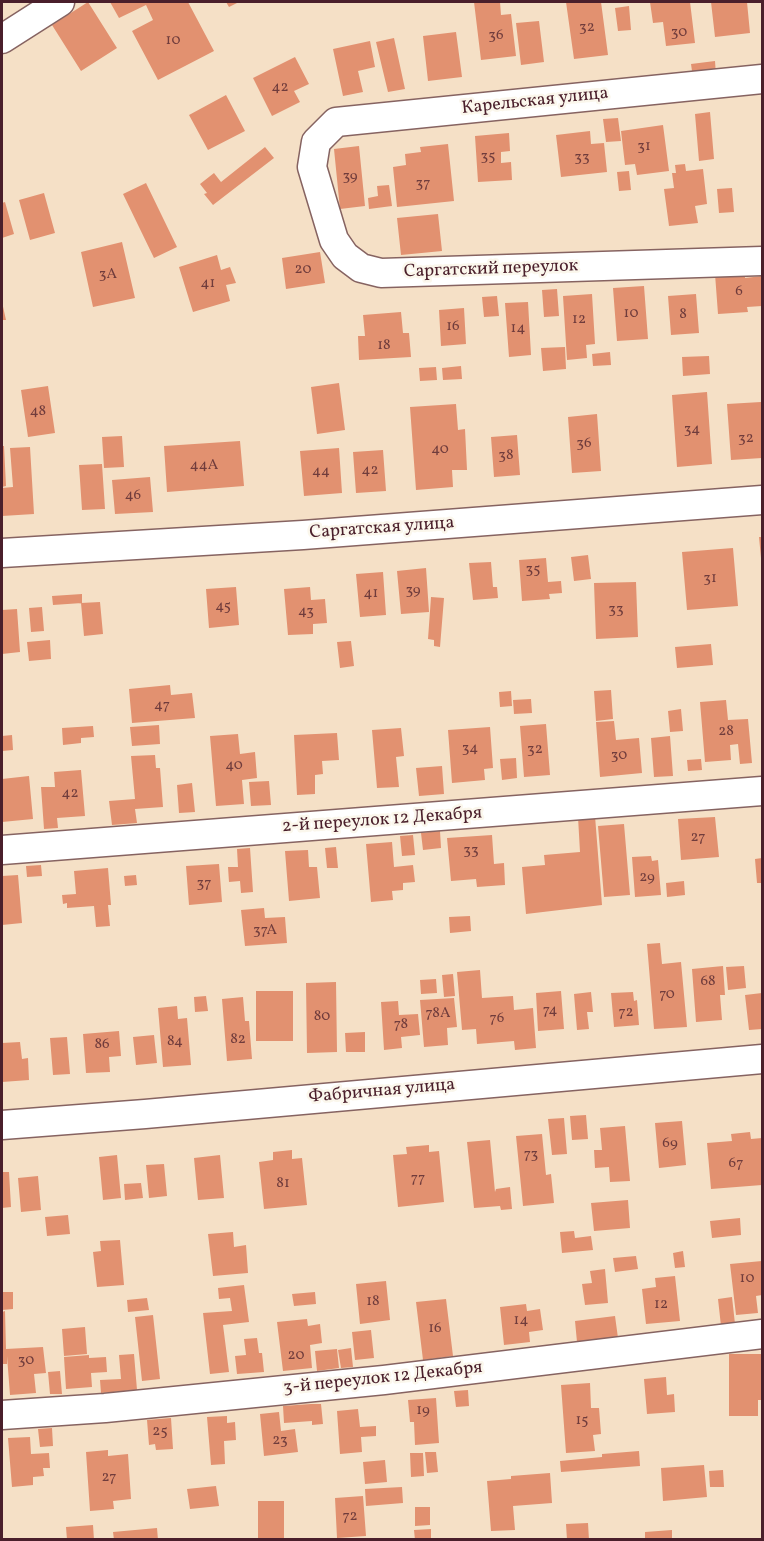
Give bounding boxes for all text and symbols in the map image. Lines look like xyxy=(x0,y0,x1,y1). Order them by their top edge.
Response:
house number: 32 xyxy=(579,19,595,37)
house number: 30 xyxy=(671,24,687,42)
house number: 36 xyxy=(488,27,504,45)
house number: 10 xyxy=(166,32,180,50)
house number: 42 xyxy=(271,79,289,97)
street label: Карельская улица xyxy=(460,84,610,120)
house number: 31 xyxy=(637,138,651,156)
house number: 35 xyxy=(481,148,495,166)
house number: 33 xyxy=(574,149,590,167)
house number: 39 xyxy=(342,168,358,186)
house number: 37 xyxy=(416,175,430,193)
street label: Саргатский переулок xyxy=(403,256,579,284)
house number: 20 xyxy=(295,261,311,279)
house number: 3А xyxy=(99,266,117,284)
house number: 41 xyxy=(201,275,215,293)
house number: 6 xyxy=(735,283,743,301)
house number: 10 xyxy=(624,305,638,323)
house number: 8 xyxy=(679,306,687,324)
house number: 12 xyxy=(572,311,586,329)
house number: 16 xyxy=(446,318,460,336)
house number: 14 xyxy=(511,320,525,338)
house number: 18 xyxy=(377,337,391,355)
house number: 48 xyxy=(30,403,46,421)
house number: 34 xyxy=(684,421,700,439)
house number: 32 xyxy=(738,430,754,448)
house number: 36 xyxy=(576,435,592,453)
house number: 40 xyxy=(431,441,449,459)
house number: 38 xyxy=(498,447,514,465)
house number: 44А xyxy=(190,457,218,475)
house number: 42 xyxy=(361,462,379,480)
house number: 44 xyxy=(312,463,330,481)
house number: 46 xyxy=(125,487,141,505)
street label: Саргатская улица xyxy=(309,513,455,545)
house number: 35 xyxy=(526,561,540,579)
house number: 31 xyxy=(703,570,717,588)
house number: 39 xyxy=(405,582,421,600)
house number: 41 xyxy=(364,585,378,603)
house number: 45 xyxy=(215,598,231,616)
house number: 33 xyxy=(608,601,624,619)
house number: 43 xyxy=(298,603,314,621)
house number: 47 xyxy=(154,697,170,715)
house number: 28 xyxy=(718,723,734,741)
house number: 34 xyxy=(462,740,478,758)
house number: 32 xyxy=(527,741,543,759)
house number: 30 xyxy=(611,747,627,765)
house number: 40 xyxy=(225,757,243,775)
house number: 42 xyxy=(61,785,79,803)
street label: 2-й переулок 12 Декабря xyxy=(281,803,483,839)
house number: 27 xyxy=(691,829,705,847)
house number: 33 xyxy=(463,842,479,860)
house number: 29 xyxy=(639,869,655,887)
house number: 37 xyxy=(197,875,211,893)
house number: 37А xyxy=(253,922,277,940)
house number: 68 xyxy=(700,973,716,991)
house number: 70 xyxy=(659,986,675,1004)
house number: 74 xyxy=(543,1002,557,1020)
house number: 72 xyxy=(618,1004,634,1022)
house number: 78А xyxy=(425,1005,451,1023)
house number: 80 xyxy=(314,1008,330,1026)
house number: 76 xyxy=(490,1010,504,1028)
house number: 78 xyxy=(394,1016,408,1034)
house number: 82 xyxy=(230,1031,246,1049)
house number: 84 xyxy=(167,1033,183,1051)
house number: 86 xyxy=(94,1036,110,1054)
street label: Фабричная улица xyxy=(308,1075,456,1109)
house number: 69 xyxy=(662,1135,678,1153)
house number: 73 xyxy=(524,1146,538,1164)
house number: 67 xyxy=(729,1155,743,1173)
house number: 77 xyxy=(411,1170,425,1188)
house number: 81 xyxy=(276,1175,290,1193)
house number: 10 xyxy=(740,1270,754,1288)
house number: 18 xyxy=(366,1293,380,1311)
house number: 12 xyxy=(654,1296,668,1314)
house number: 14 xyxy=(514,1312,528,1330)
house number: 16 xyxy=(428,1320,442,1338)
house number: 20 xyxy=(288,1347,304,1365)
house number: 30 xyxy=(18,1352,34,1370)
street label: 3-й переулок 12 Декабря xyxy=(282,1358,484,1400)
house number: 19 xyxy=(416,1402,430,1420)
house number: 15 xyxy=(575,1412,589,1430)
house number: 25 xyxy=(152,1423,168,1441)
house number: 23 xyxy=(272,1432,288,1450)
house number: 27 xyxy=(102,1469,116,1487)
house number: 72 xyxy=(342,1508,358,1526)

